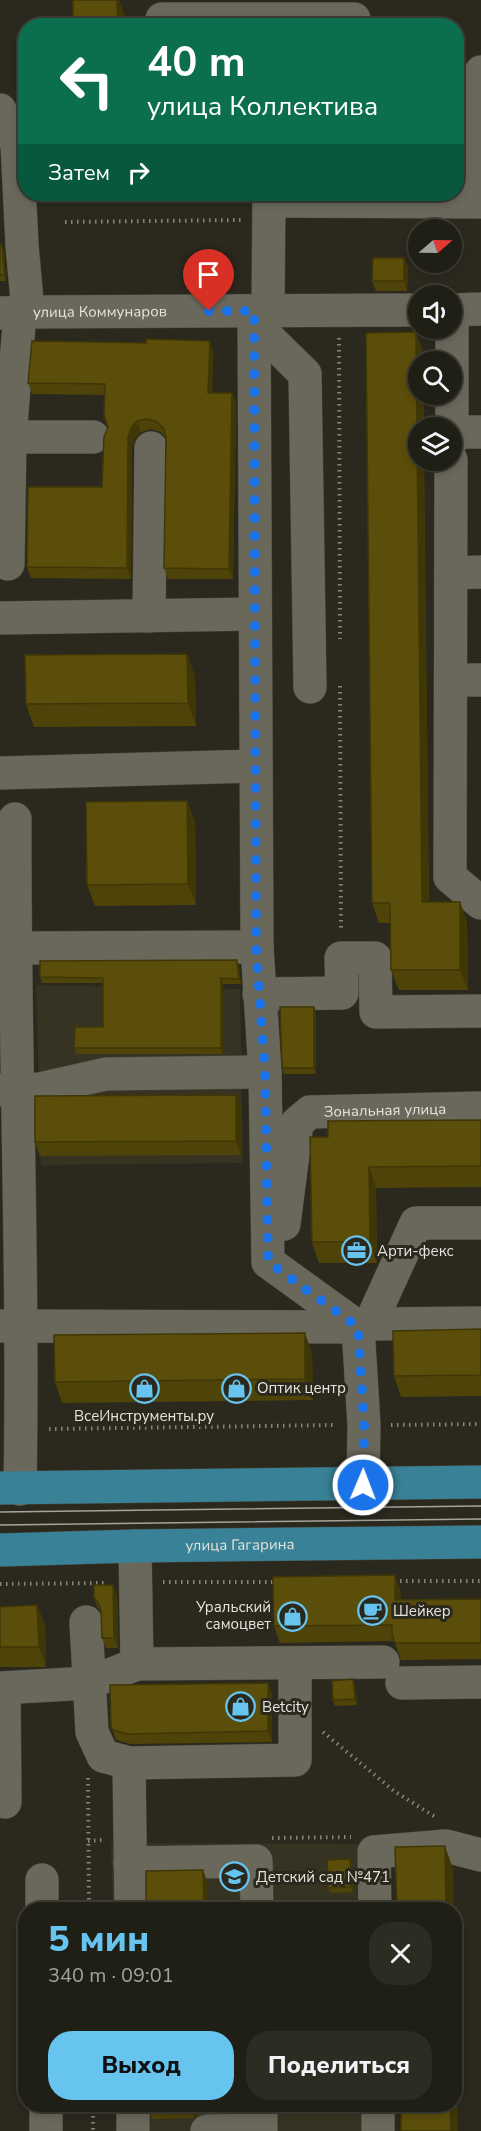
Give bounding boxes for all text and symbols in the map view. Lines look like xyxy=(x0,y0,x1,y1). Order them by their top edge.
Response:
text: 40 m xyxy=(147,34,246,91)
icon: left xyxy=(48,42,126,120)
text: улица Коллектива xyxy=(147,88,378,125)
icon: right xyxy=(122,156,155,189)
text: Затем xyxy=(48,158,110,188)
north arrow xyxy=(408,219,462,273)
map controls xyxy=(408,219,462,471)
pin xyxy=(183,249,234,311)
icon: arrive xyxy=(192,258,225,291)
button: sound xyxy=(408,285,462,339)
street label: улица Коммунаров xyxy=(33,301,167,322)
button: search xyxy=(408,351,462,405)
button: layers xyxy=(408,417,462,471)
street label: Зональная улица xyxy=(324,1099,447,1122)
office icon: Арти-фекс xyxy=(340,1235,372,1267)
place label: Арти-фекс xyxy=(377,1241,454,1261)
shop icon: Оптик центр xyxy=(220,1372,252,1404)
shop icon: ВсеИнструменты.ру xyxy=(128,1373,160,1405)
place label: Оптик центр xyxy=(257,1378,346,1398)
place label: ВсеИнструменты.ру xyxy=(74,1406,214,1426)
position arrow xyxy=(331,1453,395,1517)
street label: улица Гагарина xyxy=(185,1534,295,1555)
cafe icon: Шейкер xyxy=(356,1595,388,1627)
place label: Уральский самоцвет xyxy=(195,1597,271,1634)
shop icon: Уральский самоцвет xyxy=(276,1600,308,1632)
place label: Шейкер xyxy=(393,1601,451,1621)
shop icon: Betcity xyxy=(225,1691,257,1723)
place label: Betcity xyxy=(262,1697,309,1717)
school or university icon: Детский сад №471 xyxy=(219,1861,251,1893)
place label: Детский сад №471 xyxy=(256,1867,390,1887)
text: 5 мин xyxy=(48,1915,149,1964)
button: close xyxy=(369,1922,432,1985)
text: 340 m · 09:01 xyxy=(48,1962,174,1989)
button: Выход xyxy=(48,2031,234,2100)
button: Поделиться xyxy=(246,2031,432,2100)

